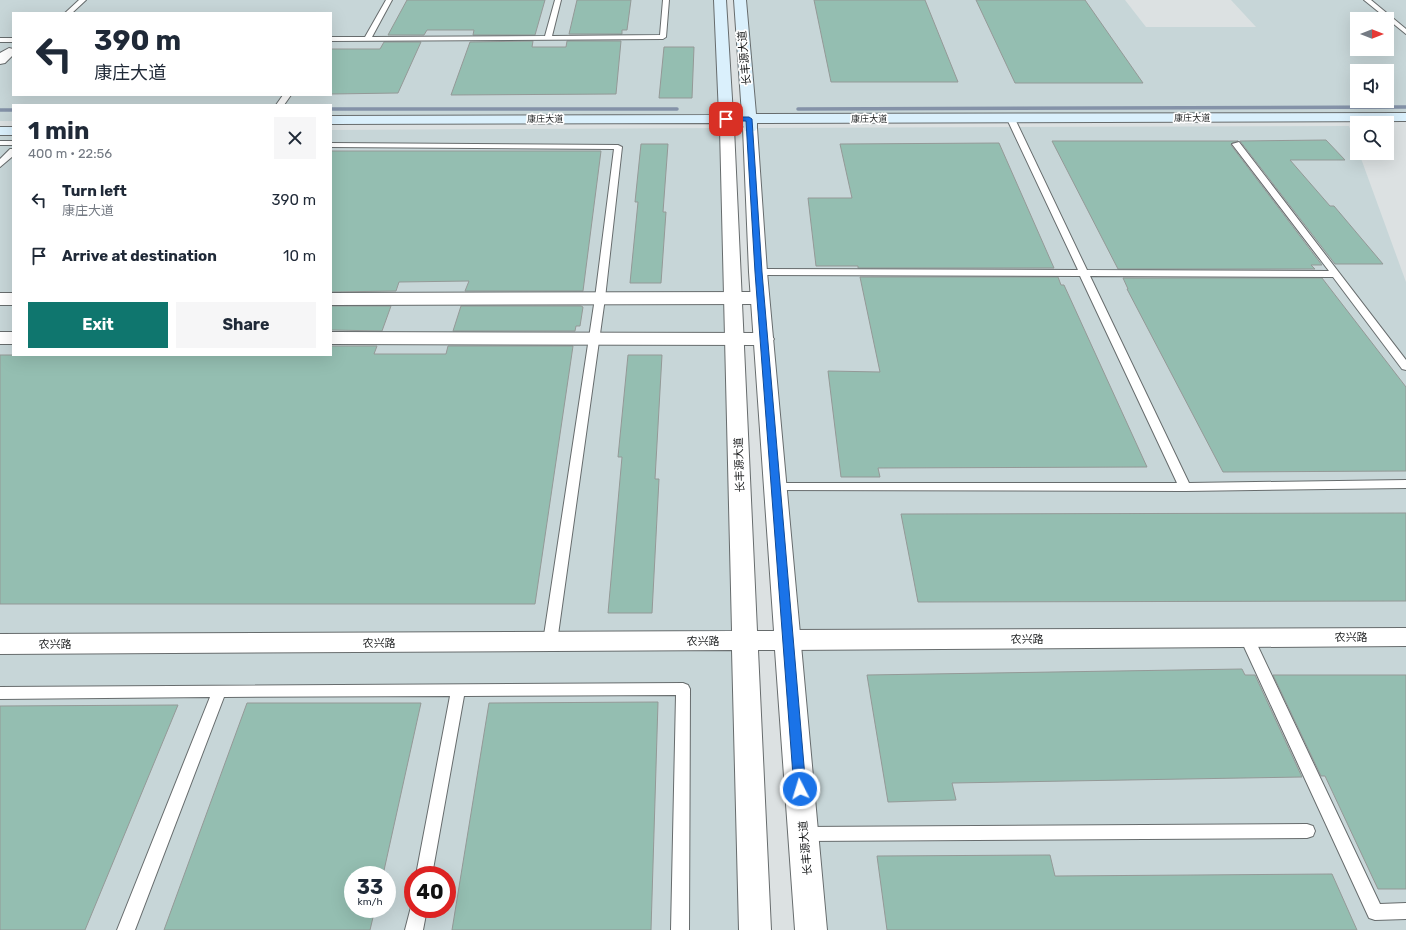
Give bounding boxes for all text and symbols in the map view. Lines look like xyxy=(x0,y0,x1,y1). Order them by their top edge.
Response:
north arrow xyxy=(1350,12,1394,56)
map controls xyxy=(1350,12,1394,160)
text: 390 m xyxy=(94,24,181,57)
icon: left xyxy=(28,28,80,80)
street label: 长丰源大道 xyxy=(736,30,753,86)
text: 康庄大道 xyxy=(94,62,166,84)
button: sound xyxy=(1350,64,1394,108)
pin xyxy=(709,102,743,136)
icon: arrive xyxy=(715,108,737,130)
street label: 康庄大道 xyxy=(1174,113,1210,123)
street label: 康庄大道 xyxy=(527,114,563,124)
street label: 康庄大道 xyxy=(851,114,887,124)
button: search xyxy=(1350,116,1394,160)
text: 1 min xyxy=(28,117,89,145)
button: close xyxy=(274,117,316,159)
text: 400 m · 22:56 xyxy=(28,146,112,161)
text: Turn left xyxy=(62,182,127,200)
icon: left xyxy=(28,189,50,211)
text: 390 m xyxy=(272,191,316,209)
text: 康庄大道 xyxy=(62,203,114,218)
icon: arrive xyxy=(28,245,50,267)
text: Arrive at destination xyxy=(62,247,217,265)
text: 10 m xyxy=(283,247,316,265)
button: Exit xyxy=(28,302,168,348)
button: Share xyxy=(176,302,316,348)
street label: 长丰源大道 xyxy=(732,437,747,493)
street label: 农兴路 xyxy=(1335,631,1368,644)
street label: 农兴路 xyxy=(1011,633,1044,646)
street label: 农兴路 xyxy=(687,635,720,648)
street label: 农兴路 xyxy=(363,637,396,650)
street label: 农兴路 xyxy=(39,638,72,651)
position arrow xyxy=(779,768,821,810)
street label: 长丰源大道 xyxy=(797,820,814,876)
speed limit sign: 40 xyxy=(404,866,456,918)
text: 33 xyxy=(357,875,383,899)
text: km/h xyxy=(358,896,382,908)

